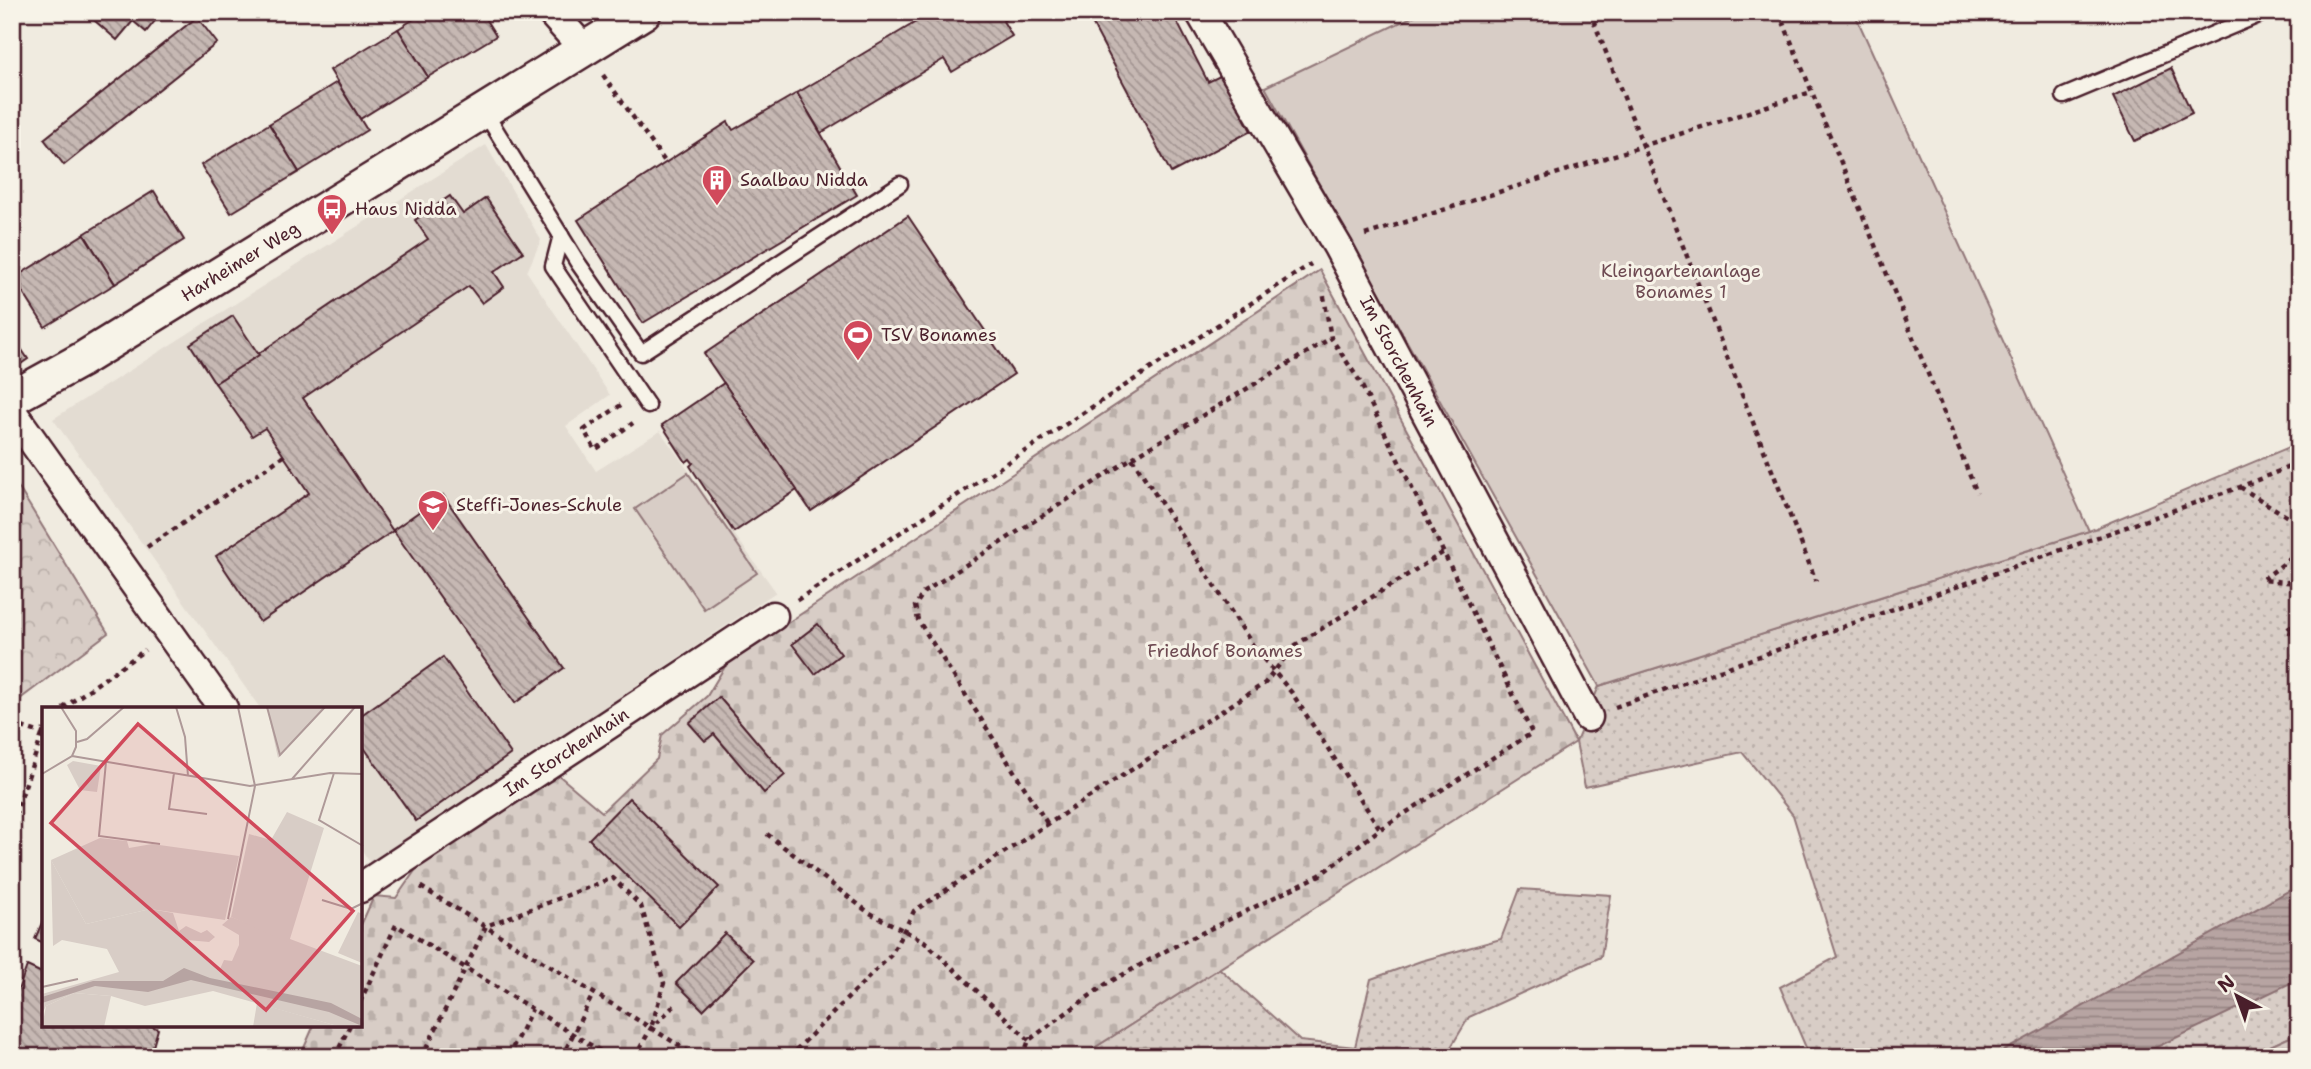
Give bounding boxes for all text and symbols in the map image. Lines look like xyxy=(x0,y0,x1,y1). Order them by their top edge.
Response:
building icon: Saalbau Nidda xyxy=(700,163,734,207)
place label: Saalbau Nidda xyxy=(740,168,868,192)
bus stop icon: Haus Nidda xyxy=(315,192,349,236)
place label: Haus Nidda xyxy=(355,197,457,221)
street label: Harheimer Weg xyxy=(177,216,304,307)
park label: Kleingartenanlage Bonames 1 xyxy=(1601,259,1761,304)
street label: Im Storchenhain xyxy=(1354,292,1444,431)
sports icon: TSV Bonames xyxy=(841,318,875,362)
place label: TSV Bonames xyxy=(881,323,997,347)
school or university icon: Steffi-Jones-Schule xyxy=(416,488,450,532)
place label: Steffi-Jones-Schule xyxy=(456,493,622,517)
park label: Friedhof Bonames xyxy=(1147,639,1303,663)
street label: Im Storchenhain xyxy=(499,702,634,802)
inset map xyxy=(42,707,362,1027)
north arrow xyxy=(2202,960,2272,1030)
text: N xyxy=(2212,969,2240,998)

